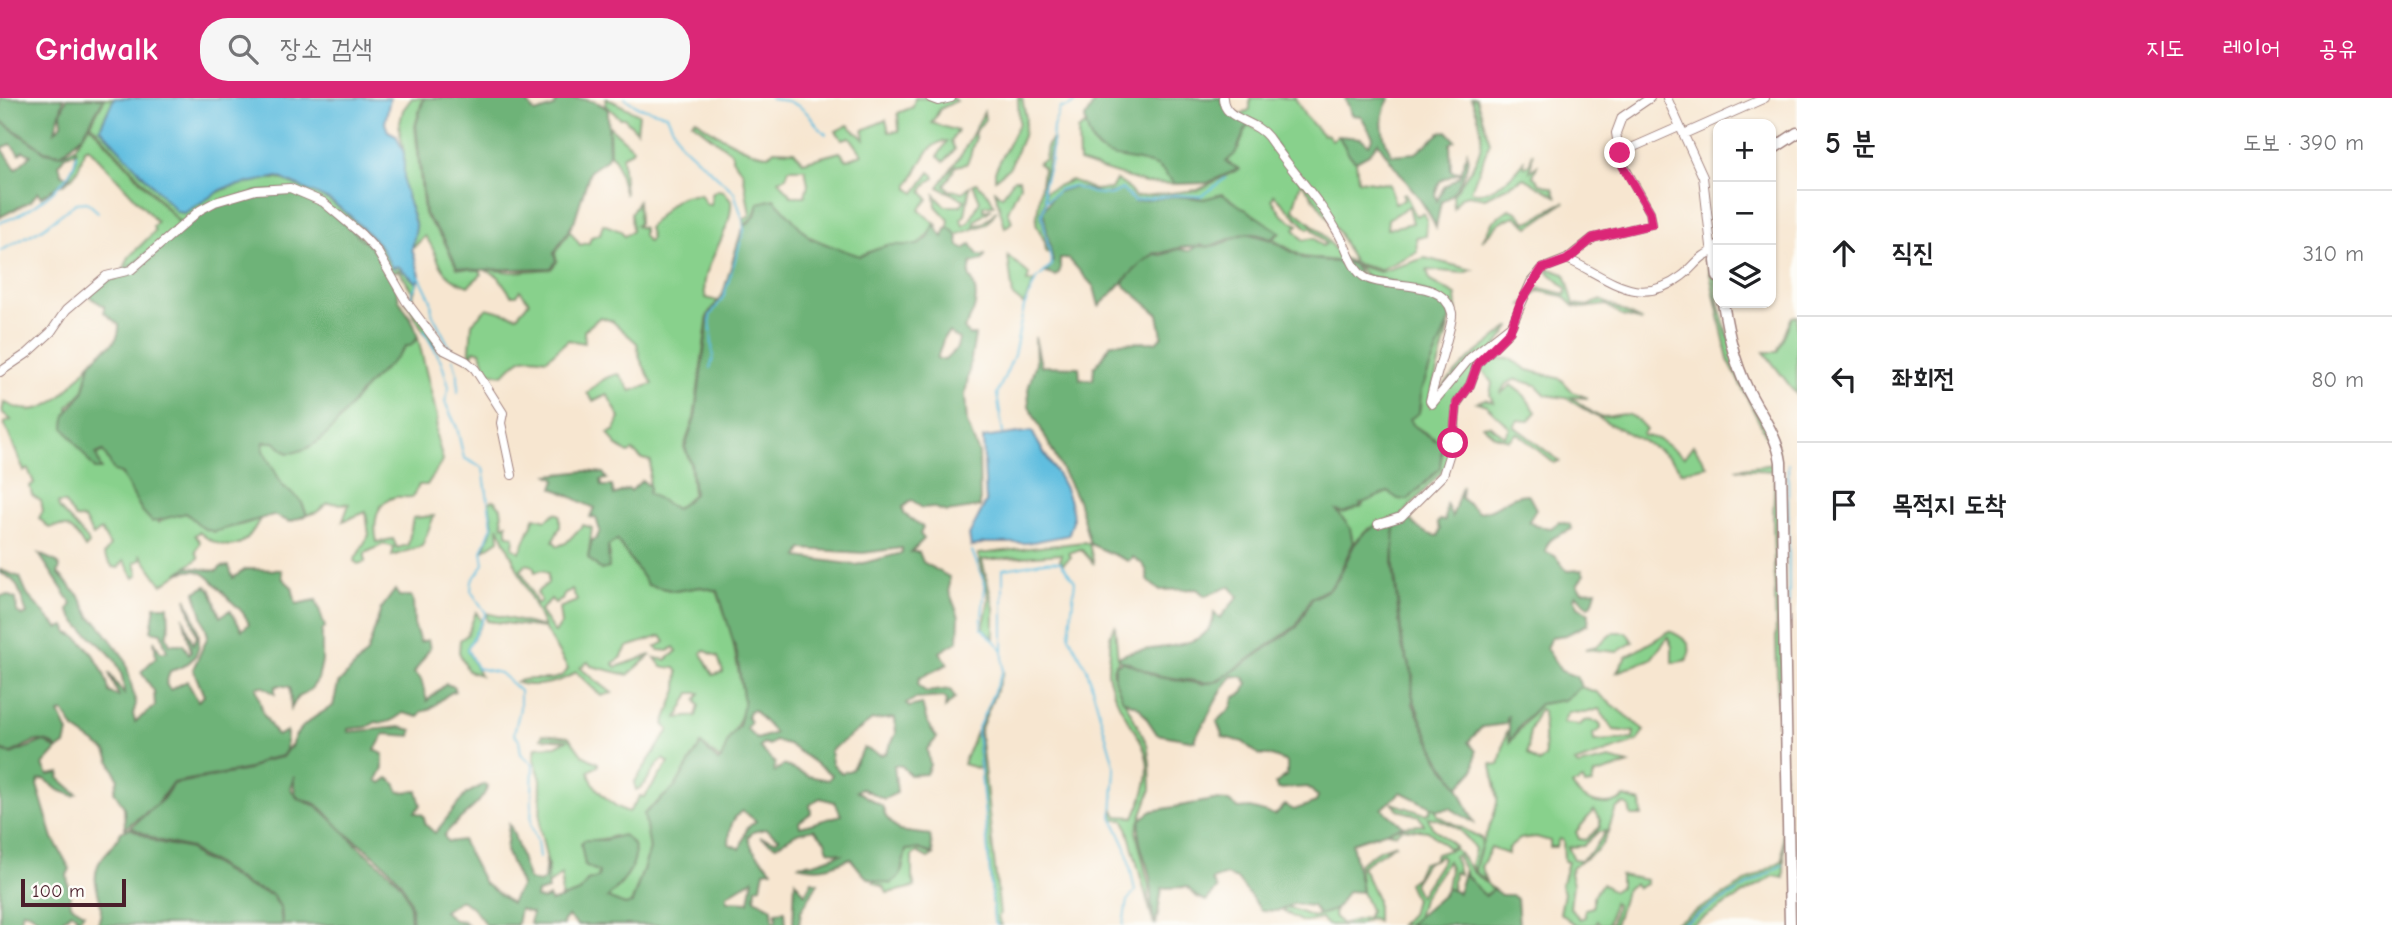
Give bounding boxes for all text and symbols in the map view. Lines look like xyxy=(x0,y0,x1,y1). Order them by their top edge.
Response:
search box xyxy=(200,18,690,81)
text: Gridwalk xyxy=(35,30,158,68)
icon: search xyxy=(224,30,262,68)
text: 장소 검색 xyxy=(280,34,372,64)
text: 지도 xyxy=(2146,34,2184,62)
text: 레이어 xyxy=(2222,34,2280,62)
text: 공유 xyxy=(2318,34,2357,62)
map controls xyxy=(1713,119,1776,308)
button: + xyxy=(1713,119,1776,182)
text: 5 분 xyxy=(1825,126,1876,161)
text: 도보 · 390 m xyxy=(2243,129,2364,156)
route end xyxy=(1604,137,1635,168)
button: − xyxy=(1713,182,1776,245)
icon: ahead xyxy=(1825,234,1863,272)
text: 직진 xyxy=(1892,238,1934,268)
text: 310 m xyxy=(2303,240,2364,267)
button: layers xyxy=(1713,245,1776,308)
icon: left xyxy=(1825,360,1863,398)
text: 좌회전 xyxy=(1892,364,1955,394)
text: 80 m xyxy=(2311,366,2364,393)
route start xyxy=(1437,427,1468,458)
icon: arrive xyxy=(1825,486,1863,524)
text: 목적지 도착 xyxy=(1892,490,2006,520)
scale bar xyxy=(21,876,126,908)
text: 100 m xyxy=(32,880,85,902)

